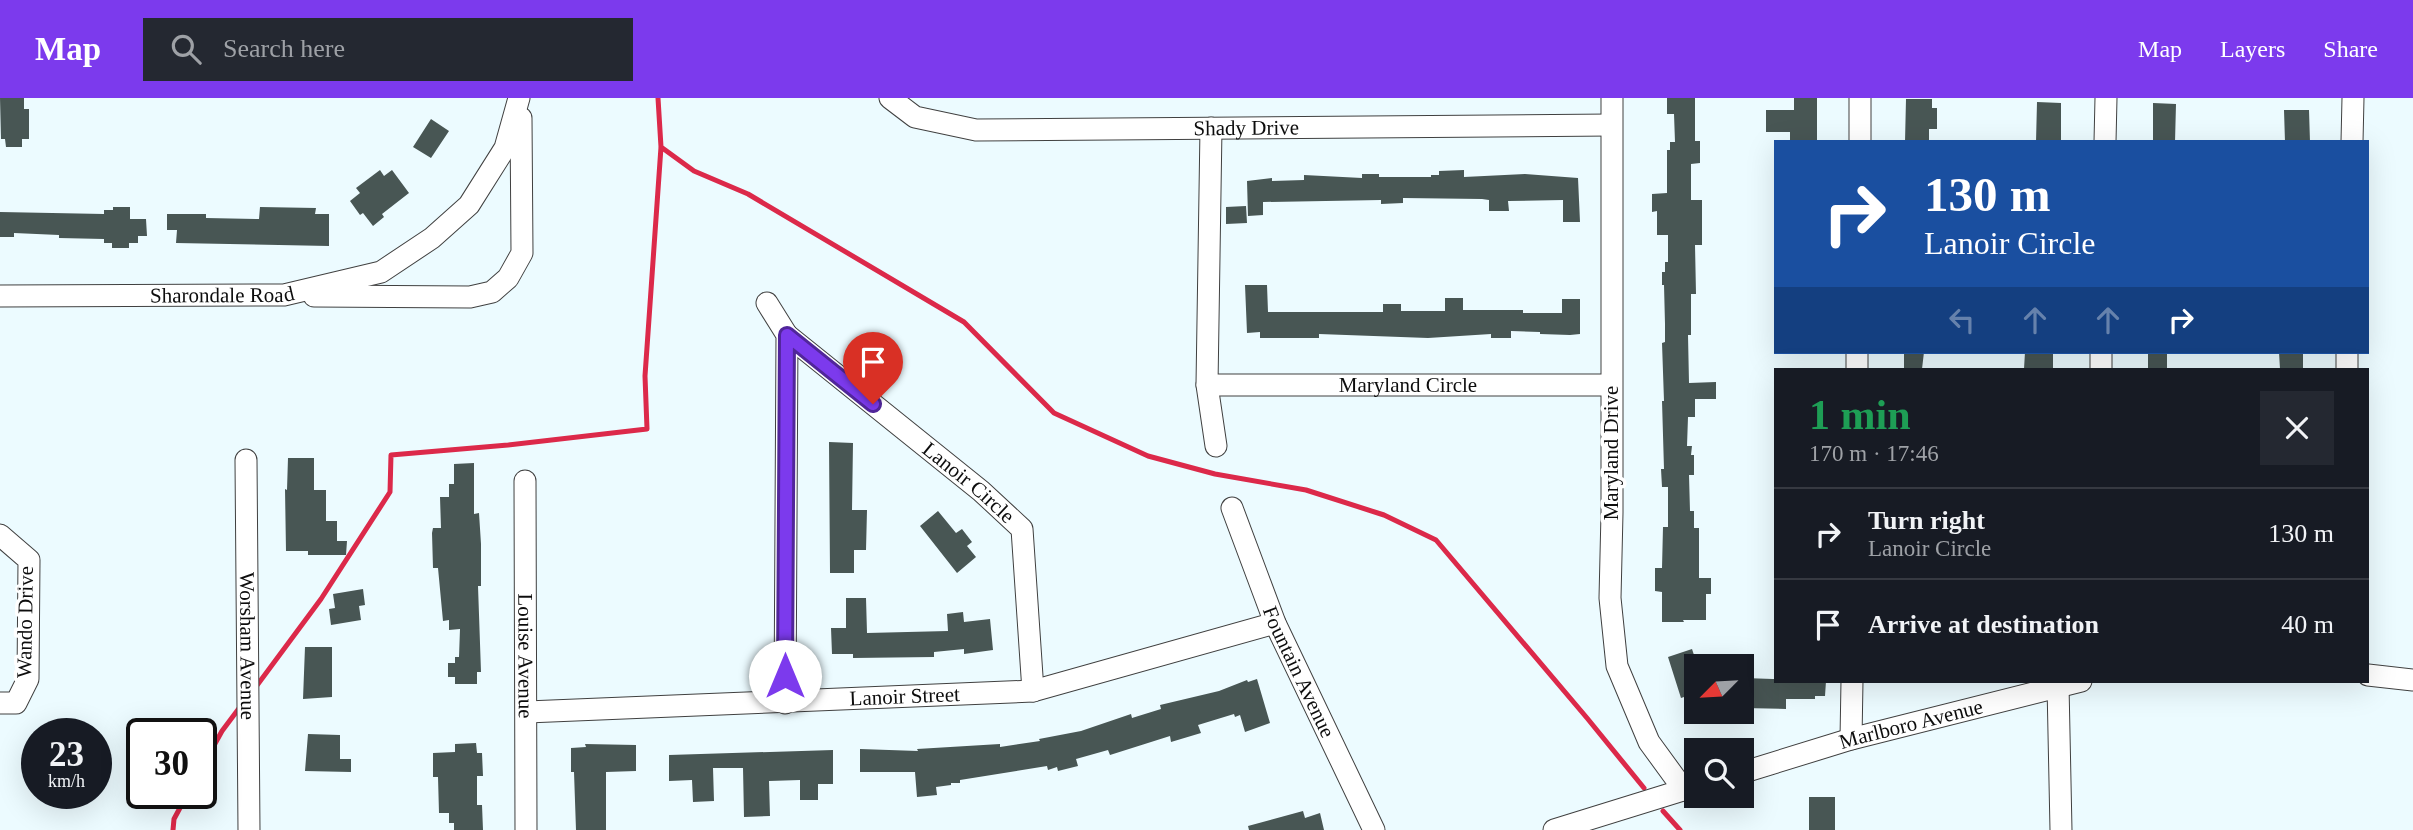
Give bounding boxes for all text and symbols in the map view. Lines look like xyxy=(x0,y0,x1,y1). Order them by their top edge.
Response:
search box xyxy=(143,18,633,81)
icon: search xyxy=(167,30,205,68)
text: Map xyxy=(35,31,101,67)
text: Search here xyxy=(223,34,345,63)
text: Map xyxy=(2138,36,2182,62)
text: Layers xyxy=(2220,36,2285,62)
text: Share xyxy=(2323,36,2378,62)
street label: Shady Drive xyxy=(1193,115,1299,140)
text: 130 m xyxy=(1924,167,2051,222)
icon: right xyxy=(1809,168,1900,259)
text: Lanoir Circle xyxy=(1924,225,2095,261)
street label: Sharondale Road xyxy=(150,281,297,307)
icon: left xyxy=(1943,301,1981,339)
icon: ahead xyxy=(2016,301,2054,339)
icon: ahead xyxy=(2089,301,2127,339)
icon: right xyxy=(2162,301,2200,339)
pin xyxy=(843,332,903,404)
icon: arrive xyxy=(854,343,892,381)
street label: Maryland Circle xyxy=(1339,373,1477,397)
street label: Maryland Drive xyxy=(1599,386,1623,520)
button: close xyxy=(2260,391,2334,465)
text: 1 min xyxy=(1809,392,1911,438)
street label: Lanoir Circle xyxy=(918,437,1019,528)
text: 170 m · 17:46 xyxy=(1809,441,1939,466)
text: Turn right xyxy=(1868,506,1985,535)
icon: right xyxy=(1809,515,1847,553)
text: 130 m xyxy=(2268,519,2334,548)
text: Lanoir Circle xyxy=(1868,536,1991,561)
street label: Wando Drive xyxy=(12,566,38,678)
street label: Worsham Avenue xyxy=(235,572,260,720)
street label: Louise Avenue xyxy=(513,593,538,719)
street label: Fountain Avenue xyxy=(1258,603,1340,741)
icon: arrive xyxy=(1809,606,1847,644)
text: Arrive at destination xyxy=(1868,610,2099,639)
text: 40 m xyxy=(2281,610,2334,639)
position arrow xyxy=(748,639,822,713)
north arrow xyxy=(1684,654,1754,724)
map controls xyxy=(1684,654,1754,808)
street label: Lanoir Street xyxy=(849,682,960,711)
street label: Marlboro Avenue xyxy=(1836,694,1985,754)
speed limit sign: 30 xyxy=(126,718,217,809)
text: 23 xyxy=(49,735,84,774)
button: search xyxy=(1684,738,1754,808)
text: km/h xyxy=(48,771,85,791)

